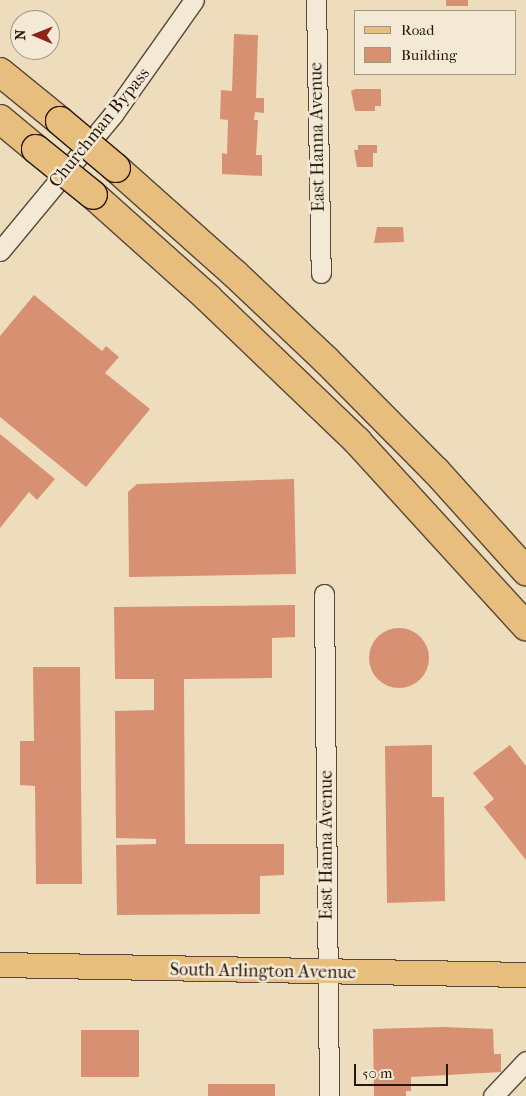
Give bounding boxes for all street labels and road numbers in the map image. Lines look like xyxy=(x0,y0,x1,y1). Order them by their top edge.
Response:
street label: East Hanna Avenue xyxy=(306,62,330,212)
street label: Churchman Bypass xyxy=(45,64,155,192)
street label: East Hanna Avenue xyxy=(316,770,338,920)
street label: South Arlington Avenue xyxy=(170,960,356,984)

